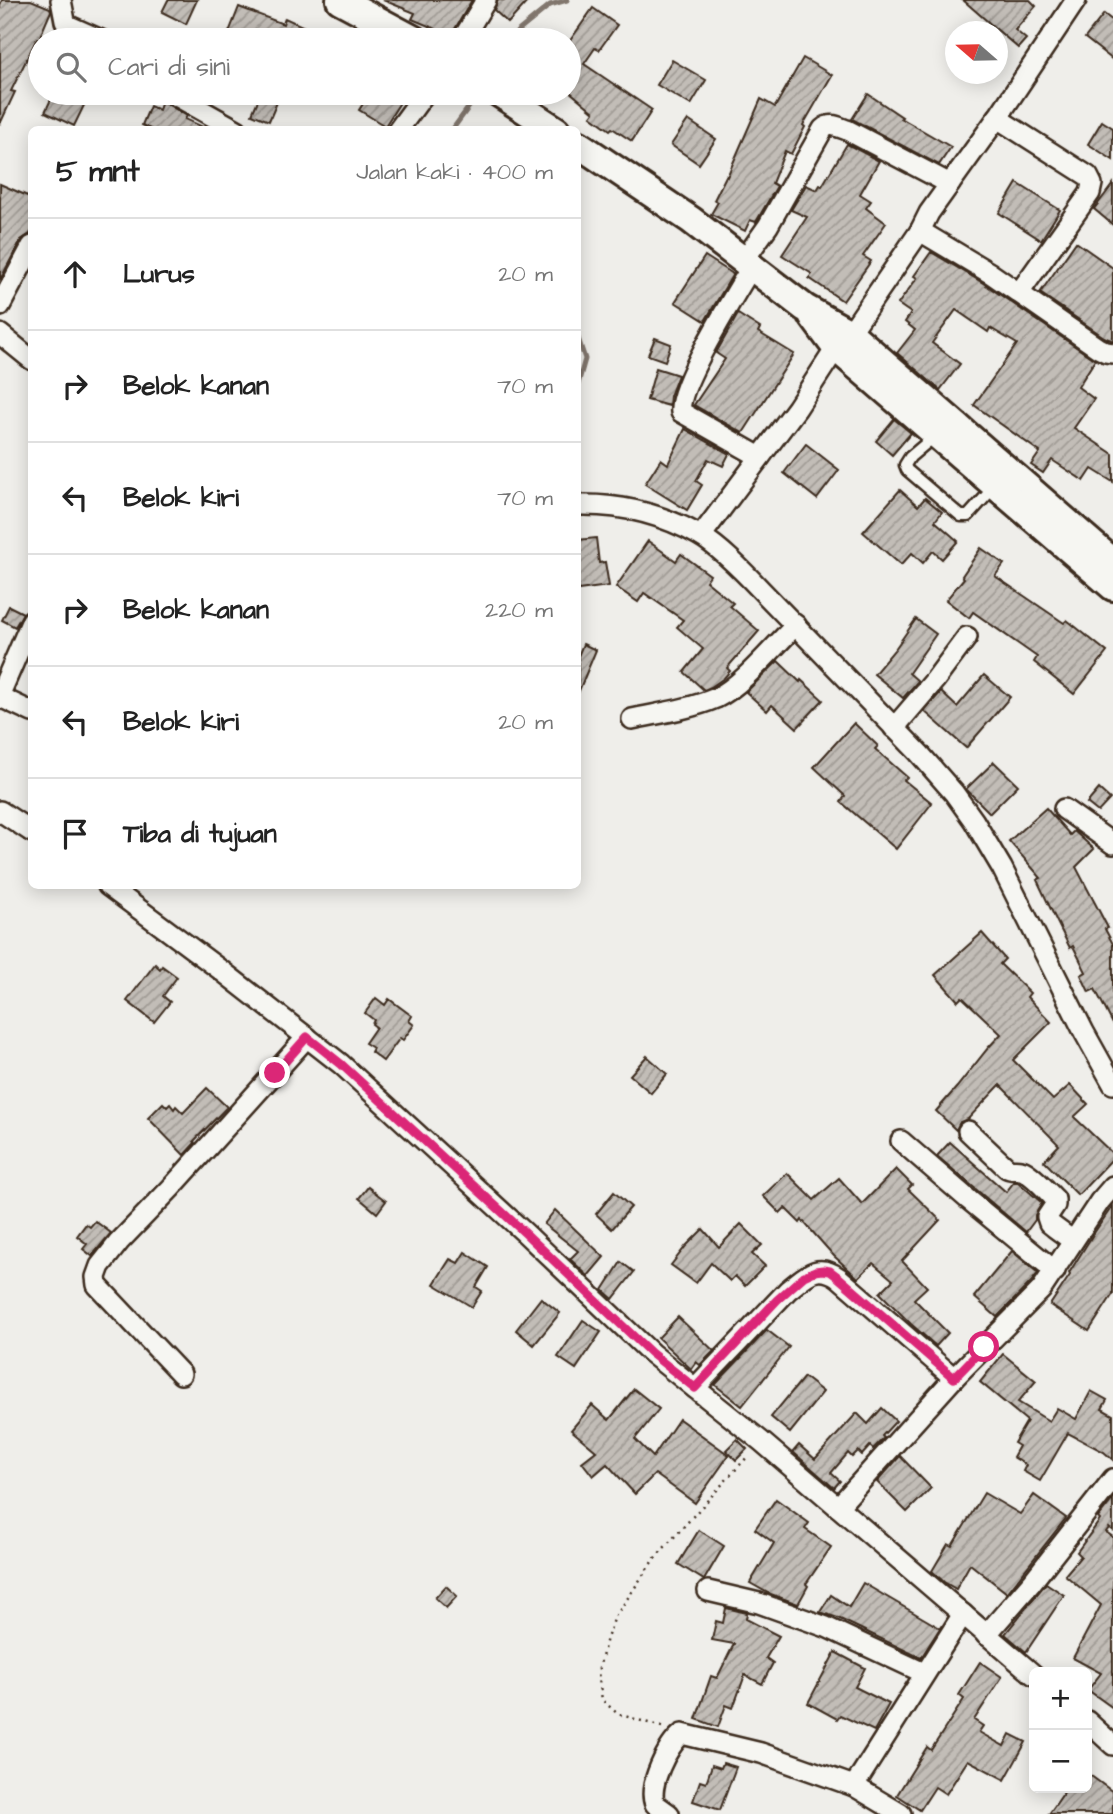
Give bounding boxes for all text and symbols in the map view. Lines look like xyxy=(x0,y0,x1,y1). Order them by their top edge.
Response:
north arrow xyxy=(945,21,1008,84)
search box xyxy=(28,28,581,105)
icon: search xyxy=(52,48,90,86)
text: Cari di sini xyxy=(108,49,230,85)
text: 5 mnt xyxy=(56,151,140,193)
text: Jalan kaki · 400 m xyxy=(356,156,553,188)
icon: ahead xyxy=(56,255,94,293)
text: Lurus xyxy=(123,256,195,292)
text: 20 m xyxy=(498,258,553,290)
icon: right xyxy=(56,367,94,405)
text: Belok kanan xyxy=(123,368,269,404)
text: 70 m xyxy=(497,370,553,402)
icon: left xyxy=(56,479,94,517)
text: Belok kiri xyxy=(123,480,239,516)
text: 70 m xyxy=(497,482,553,514)
icon: right xyxy=(56,591,94,629)
text: Belok kanan xyxy=(123,592,269,628)
text: 220 m xyxy=(485,594,553,626)
icon: left xyxy=(56,703,94,741)
text: Belok kiri xyxy=(123,704,239,740)
text: 20 m xyxy=(498,706,553,738)
icon: arrive xyxy=(56,815,94,853)
text: Tiba di tujuan xyxy=(123,816,277,852)
route end xyxy=(259,1057,290,1088)
route start xyxy=(968,1331,999,1362)
map controls xyxy=(1029,1667,1092,1793)
button: + xyxy=(1029,1667,1092,1730)
button: − xyxy=(1029,1730,1092,1793)

